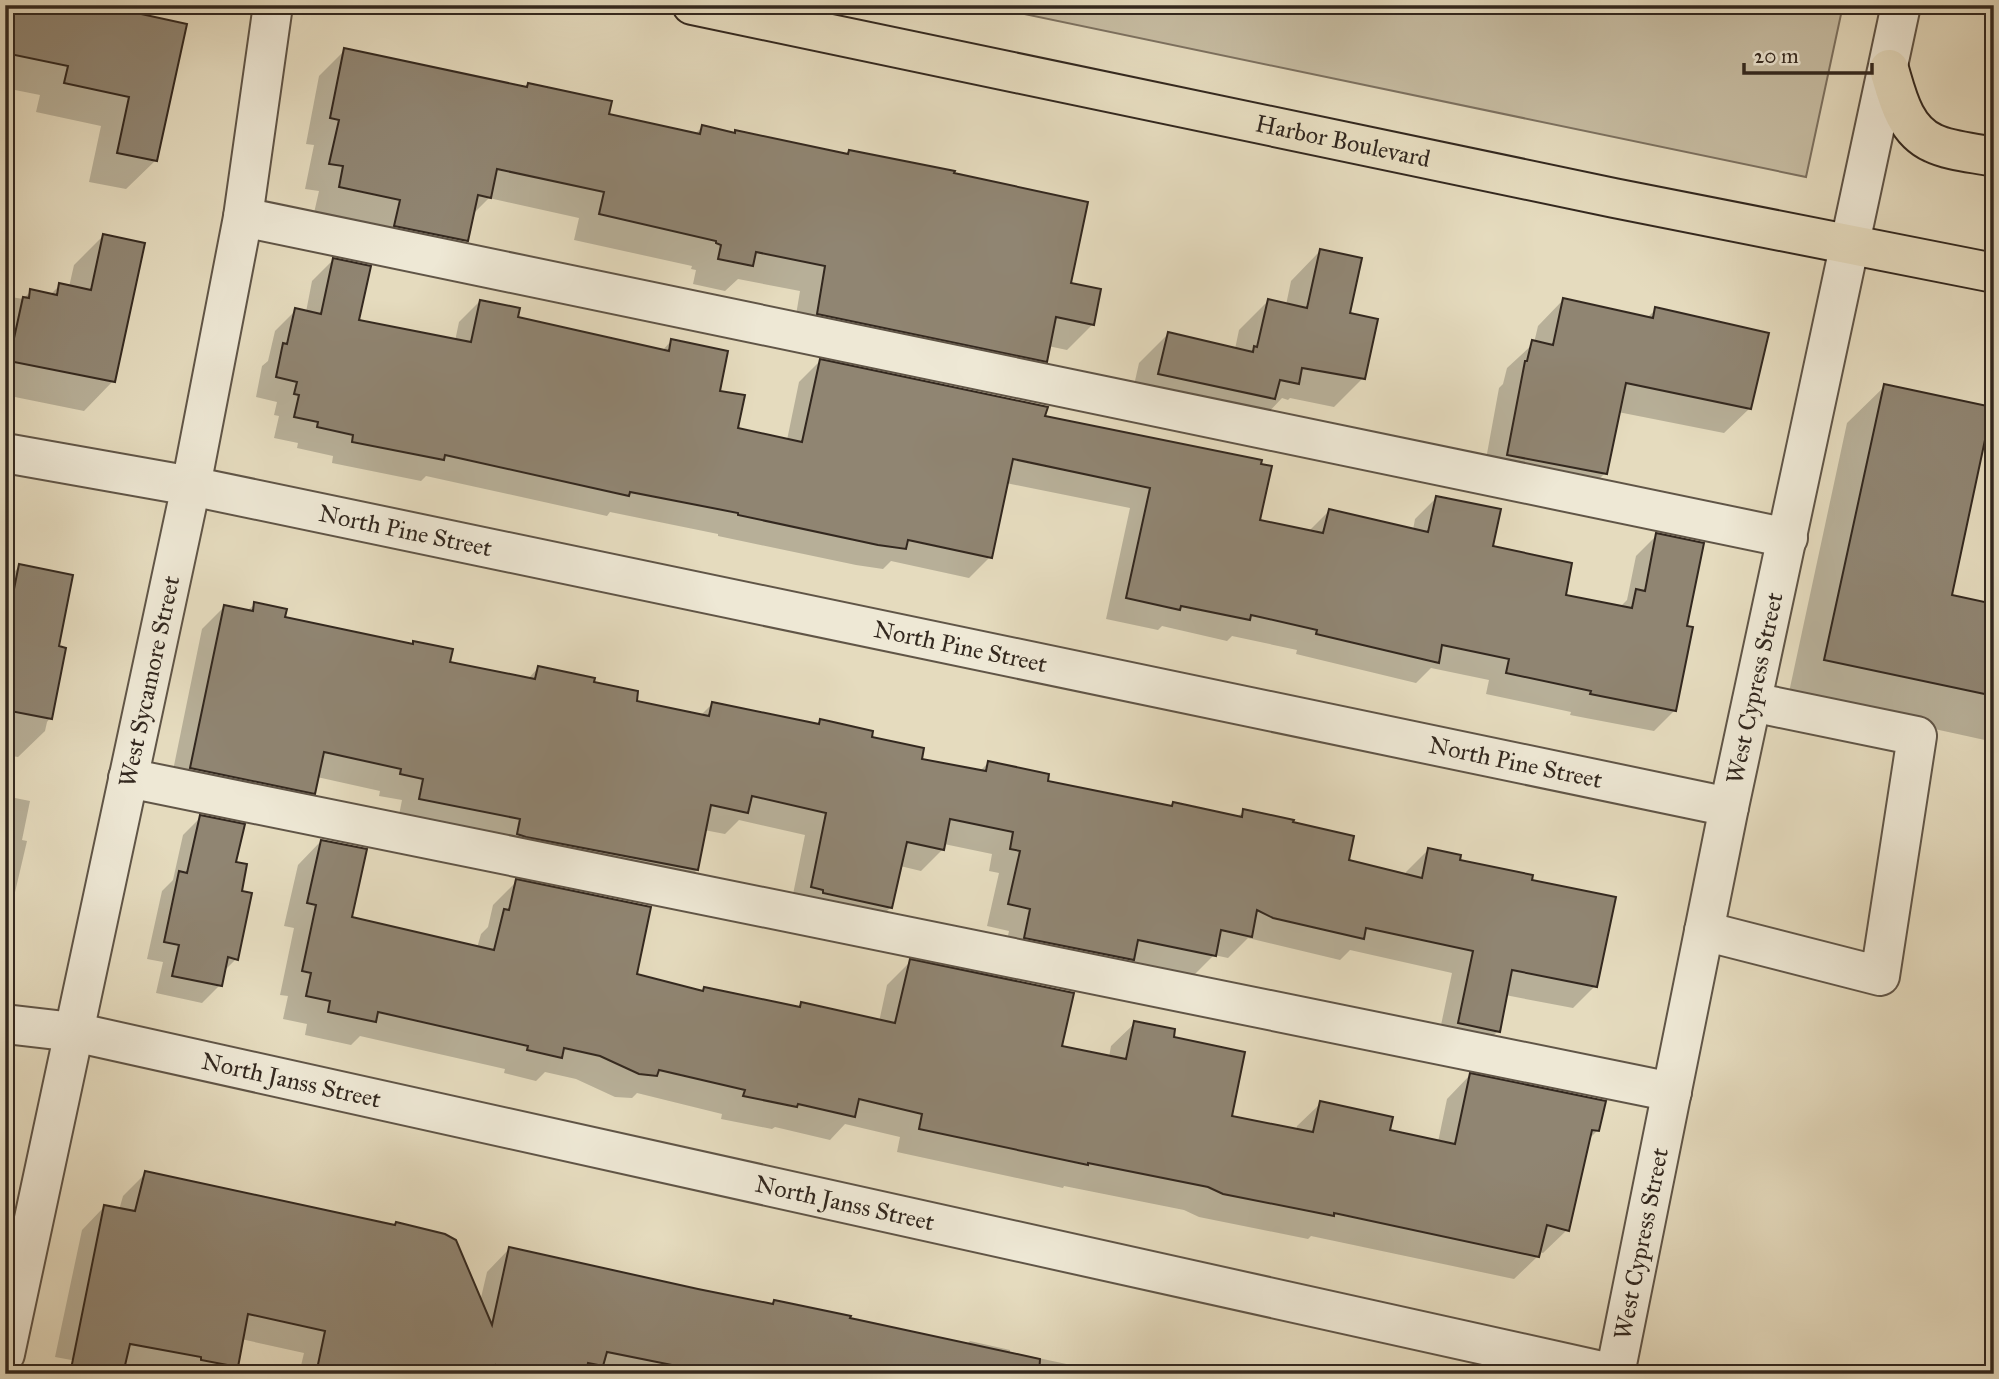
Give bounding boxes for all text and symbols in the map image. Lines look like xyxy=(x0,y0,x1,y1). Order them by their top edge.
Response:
scale bar xyxy=(1744,32,1871,76)
text: 20 m xyxy=(1754,43,1799,69)
street label: Harbor Boulevard xyxy=(1253,108,1433,174)
street label: North Pine Street xyxy=(316,498,495,564)
street label: West Sycamore Street xyxy=(112,572,186,790)
street label: West Cypress Street xyxy=(1719,589,1790,787)
street label: North Pine Street xyxy=(871,614,1050,679)
street label: North Pine Street xyxy=(1426,730,1605,795)
street label: North Janss Street xyxy=(199,1046,384,1115)
street label: West Cypress Street xyxy=(1607,1145,1675,1342)
street label: North Janss Street xyxy=(752,1169,938,1238)

